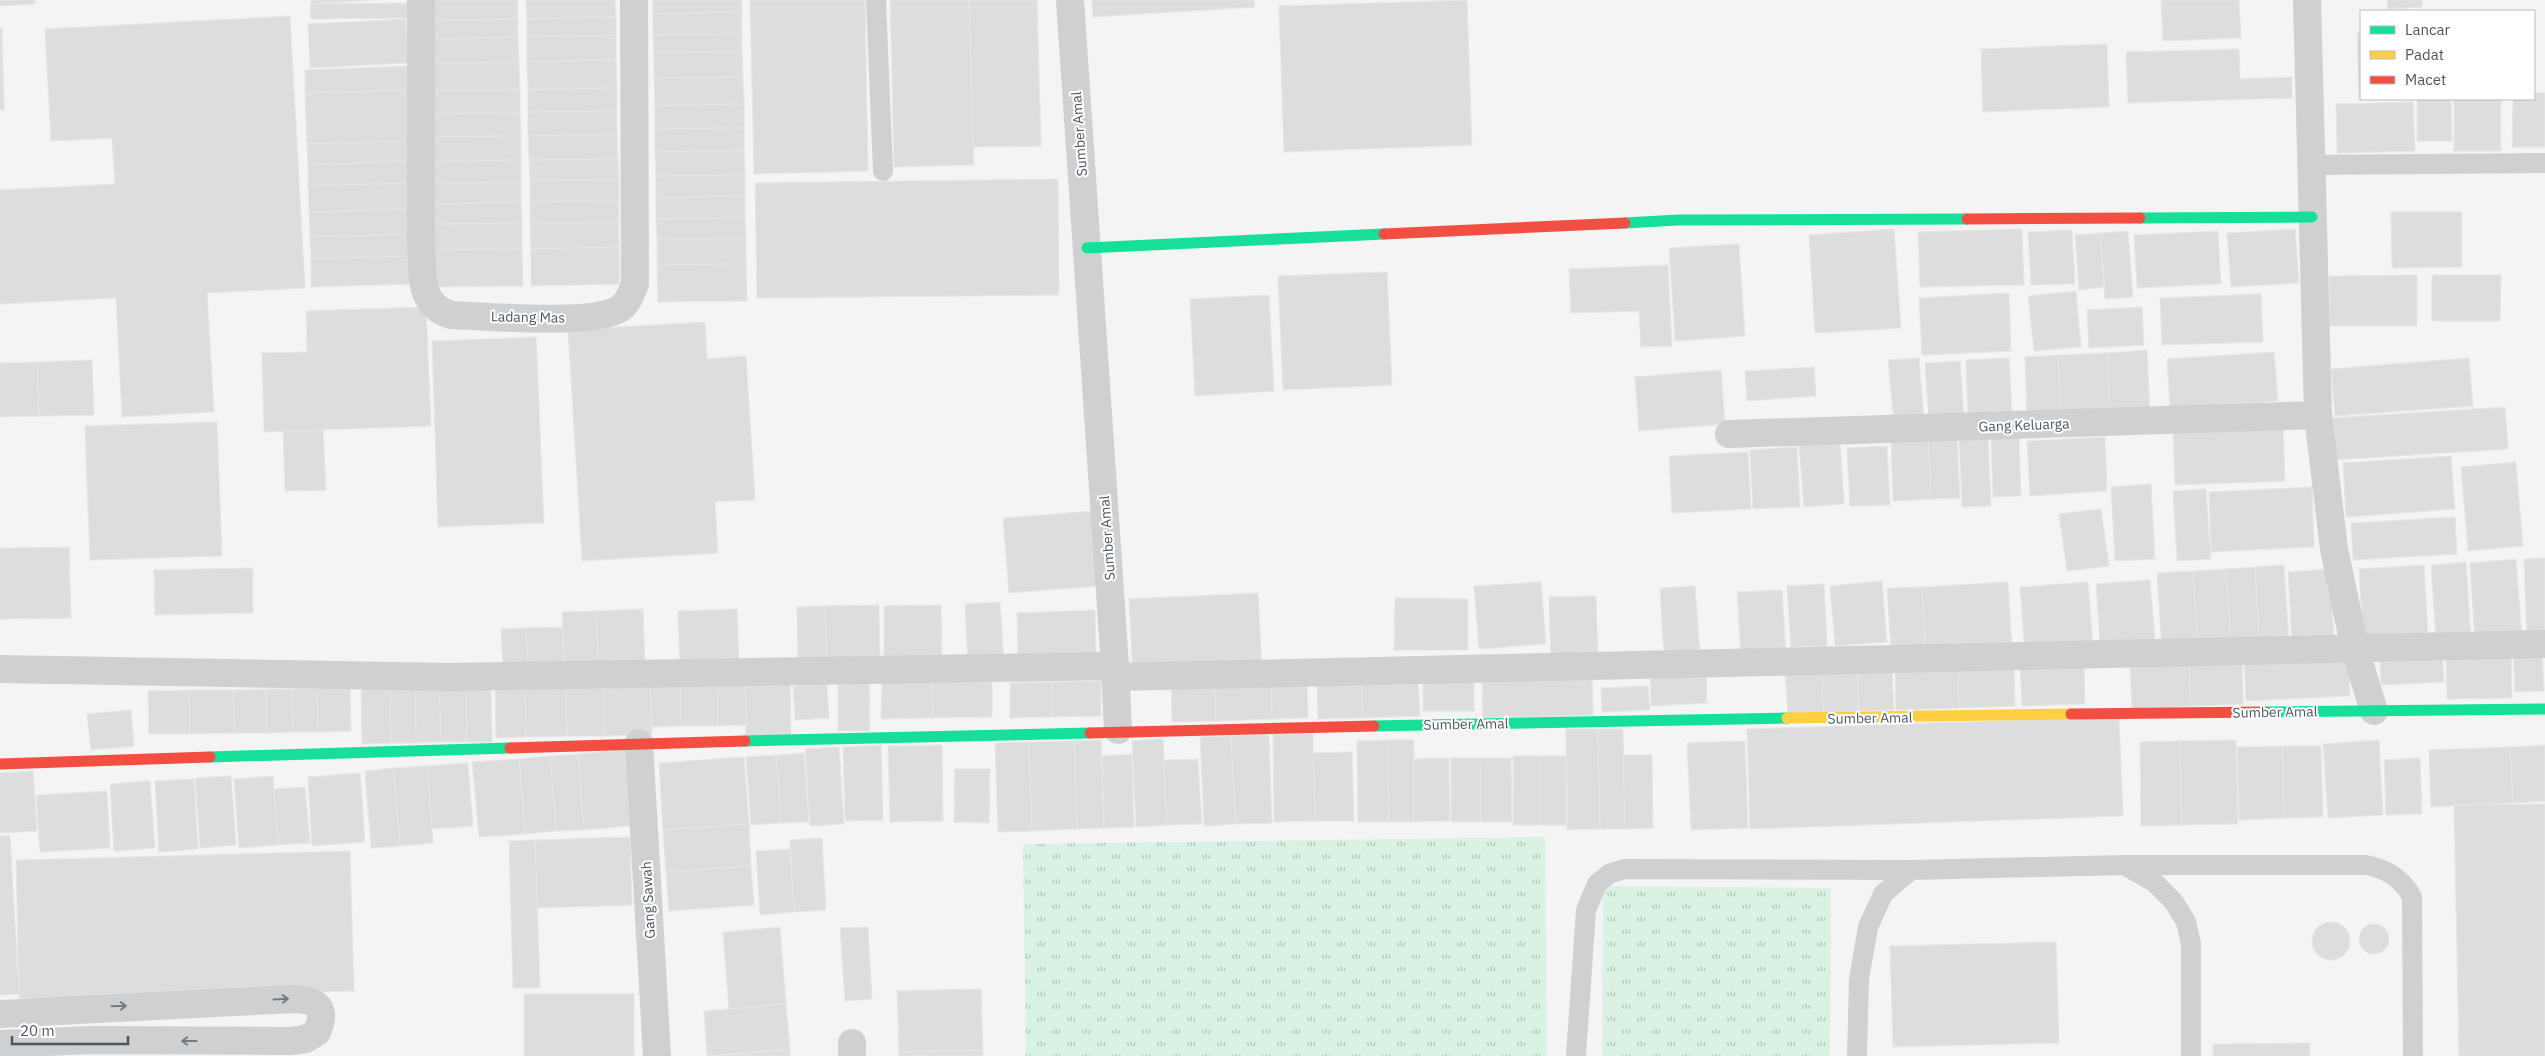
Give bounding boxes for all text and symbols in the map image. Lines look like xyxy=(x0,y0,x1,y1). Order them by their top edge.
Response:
legend xyxy=(2360,10,2535,100)
text: Lancar xyxy=(2405,20,2451,39)
text: Padat xyxy=(2405,45,2444,64)
text: Macet xyxy=(2405,70,2446,89)
street label: Sumber Amal xyxy=(1067,91,1091,177)
street label: Ladang Mas xyxy=(491,307,566,327)
street label: Gang Keluarga xyxy=(1978,414,2070,436)
street label: Sumber Amal xyxy=(1095,495,1119,581)
street label: Sumber Amal xyxy=(2232,702,2318,722)
street label: Sumber Amal xyxy=(1827,708,1913,728)
street label: Sumber Amal xyxy=(1423,714,1509,734)
street label: Gang Sawah xyxy=(637,861,659,939)
one-way arrow xyxy=(273,995,289,1004)
one-way arrow xyxy=(110,1002,126,1011)
scale bar xyxy=(12,1014,129,1046)
text: 20 m xyxy=(20,1021,55,1040)
one-way arrow xyxy=(181,1036,198,1046)

